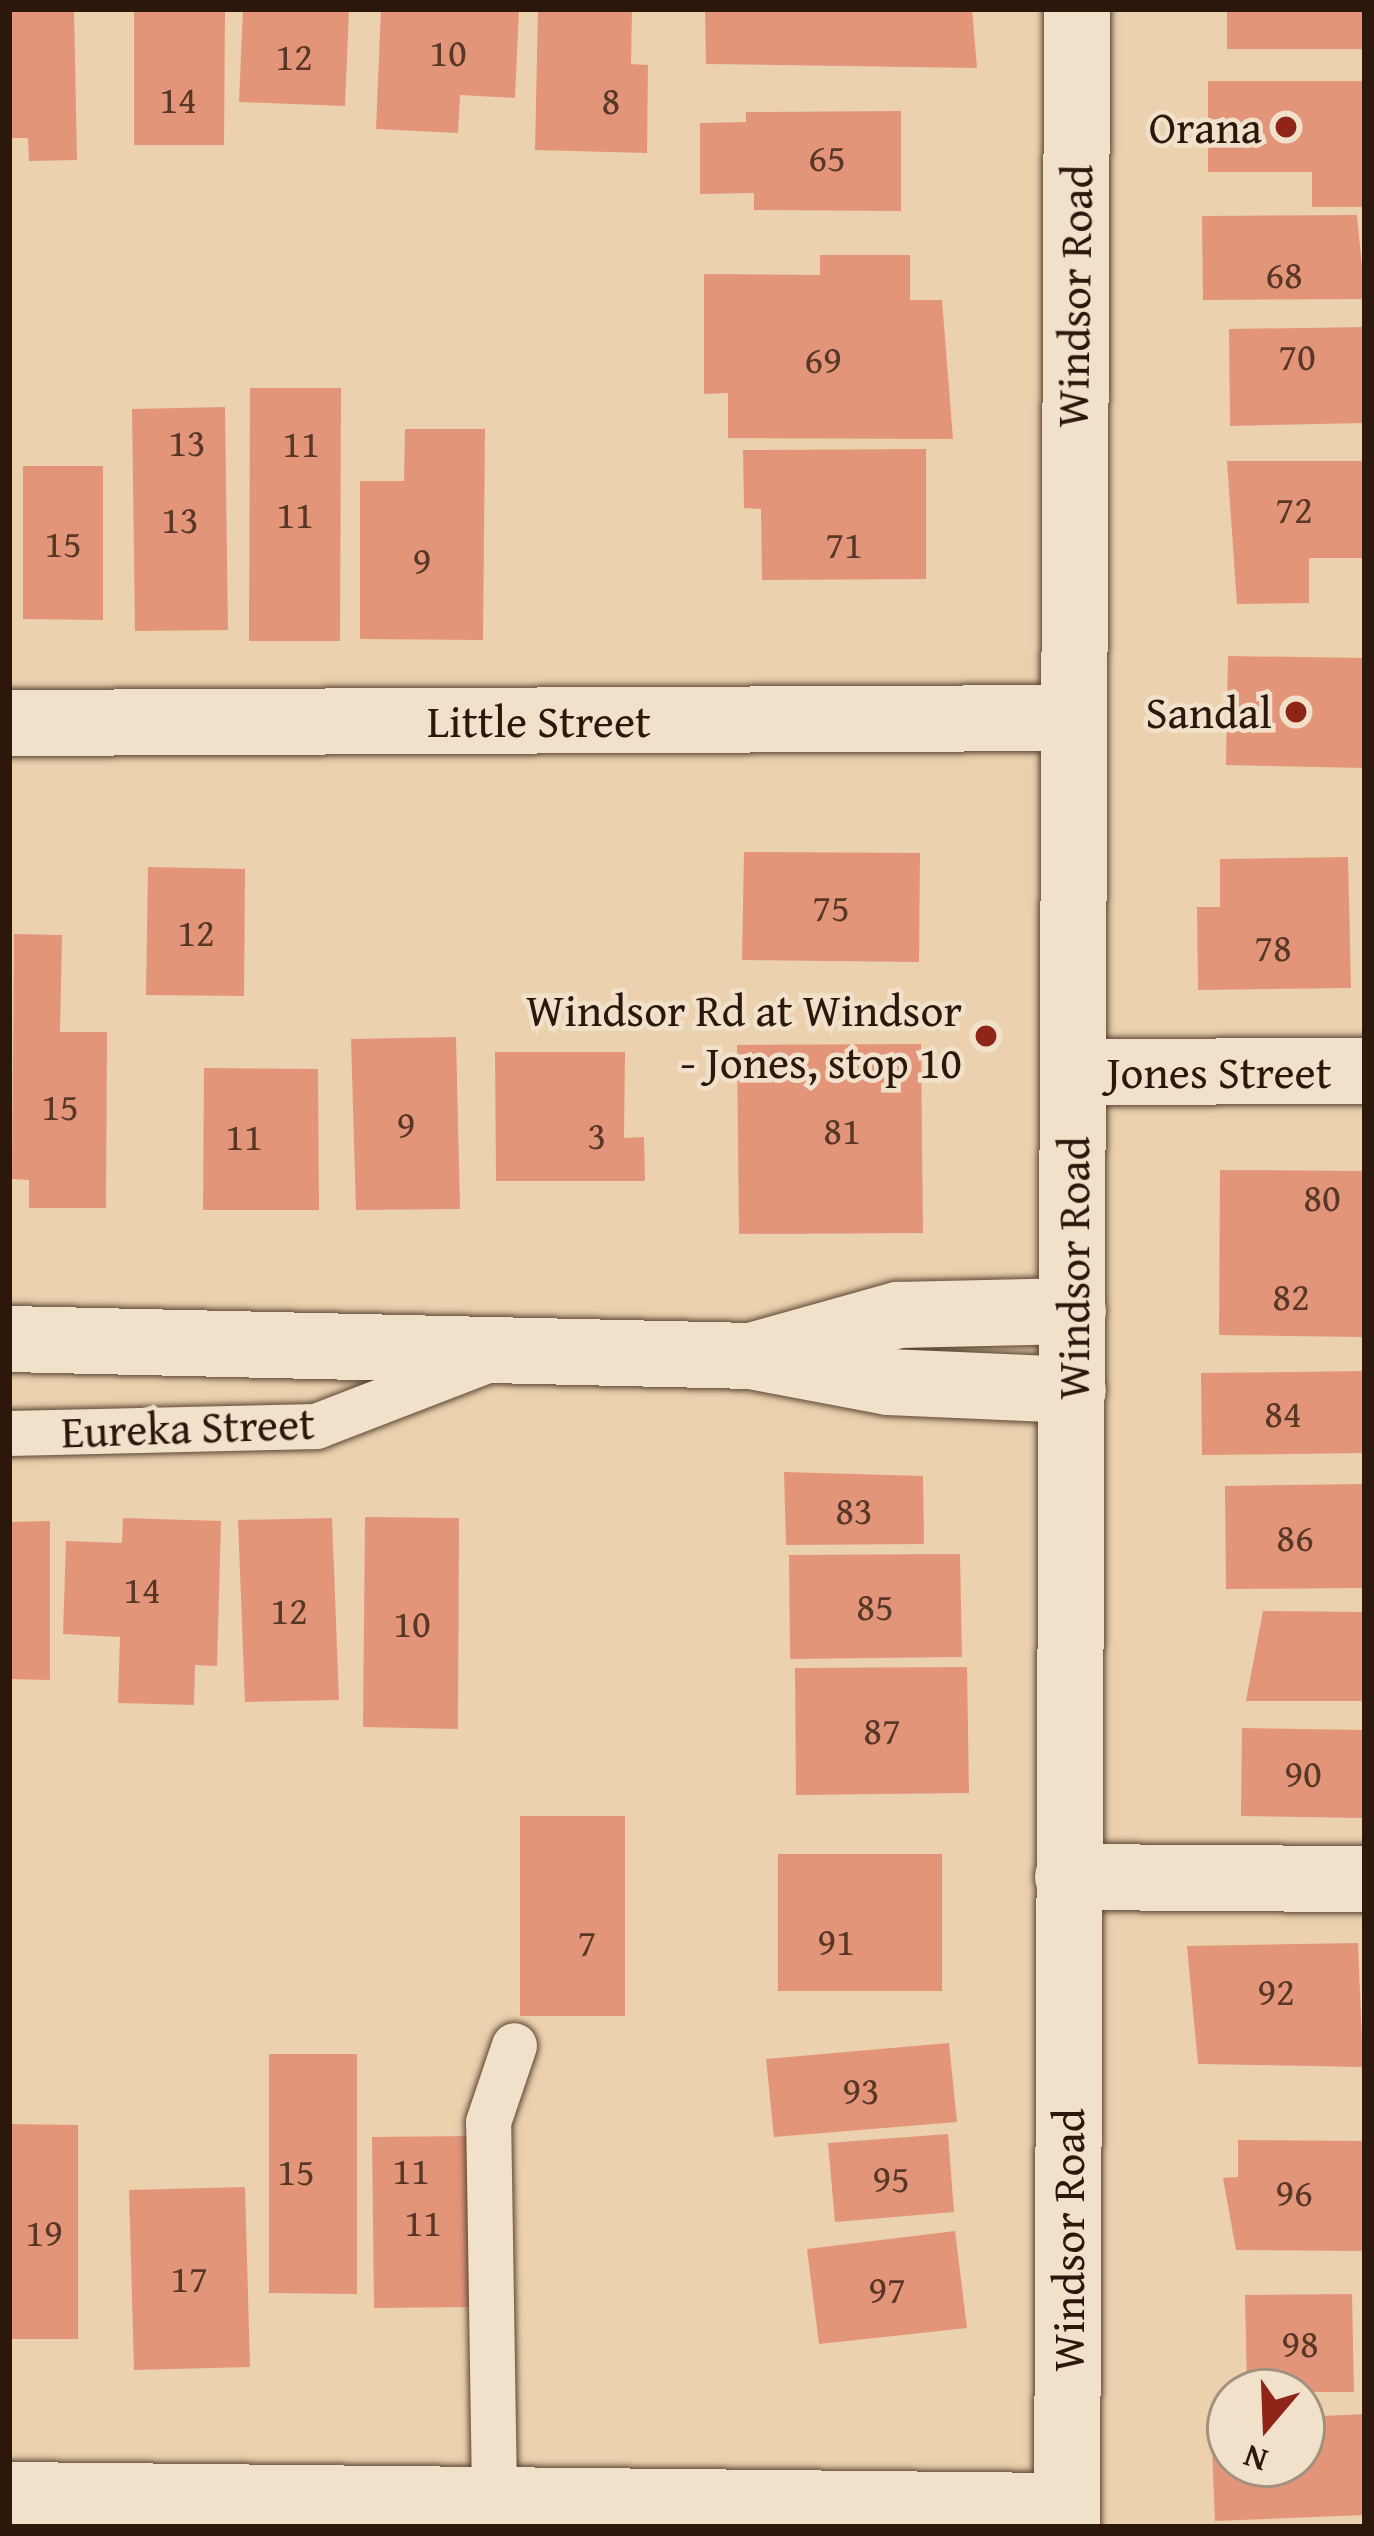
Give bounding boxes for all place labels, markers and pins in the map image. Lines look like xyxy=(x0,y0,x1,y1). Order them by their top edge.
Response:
place label: Orana xyxy=(1149,100,1262,154)
marker: Orana xyxy=(1273,114,1299,140)
place label: Sandal xyxy=(1146,685,1272,739)
marker: Sandal xyxy=(1283,699,1309,725)
place label: Windsor Rd at Windsor - Jones, stop 10 xyxy=(526,983,962,1089)
marker: Windsor Rd at Windsor - Jones, stop 10 xyxy=(973,1023,999,1049)

